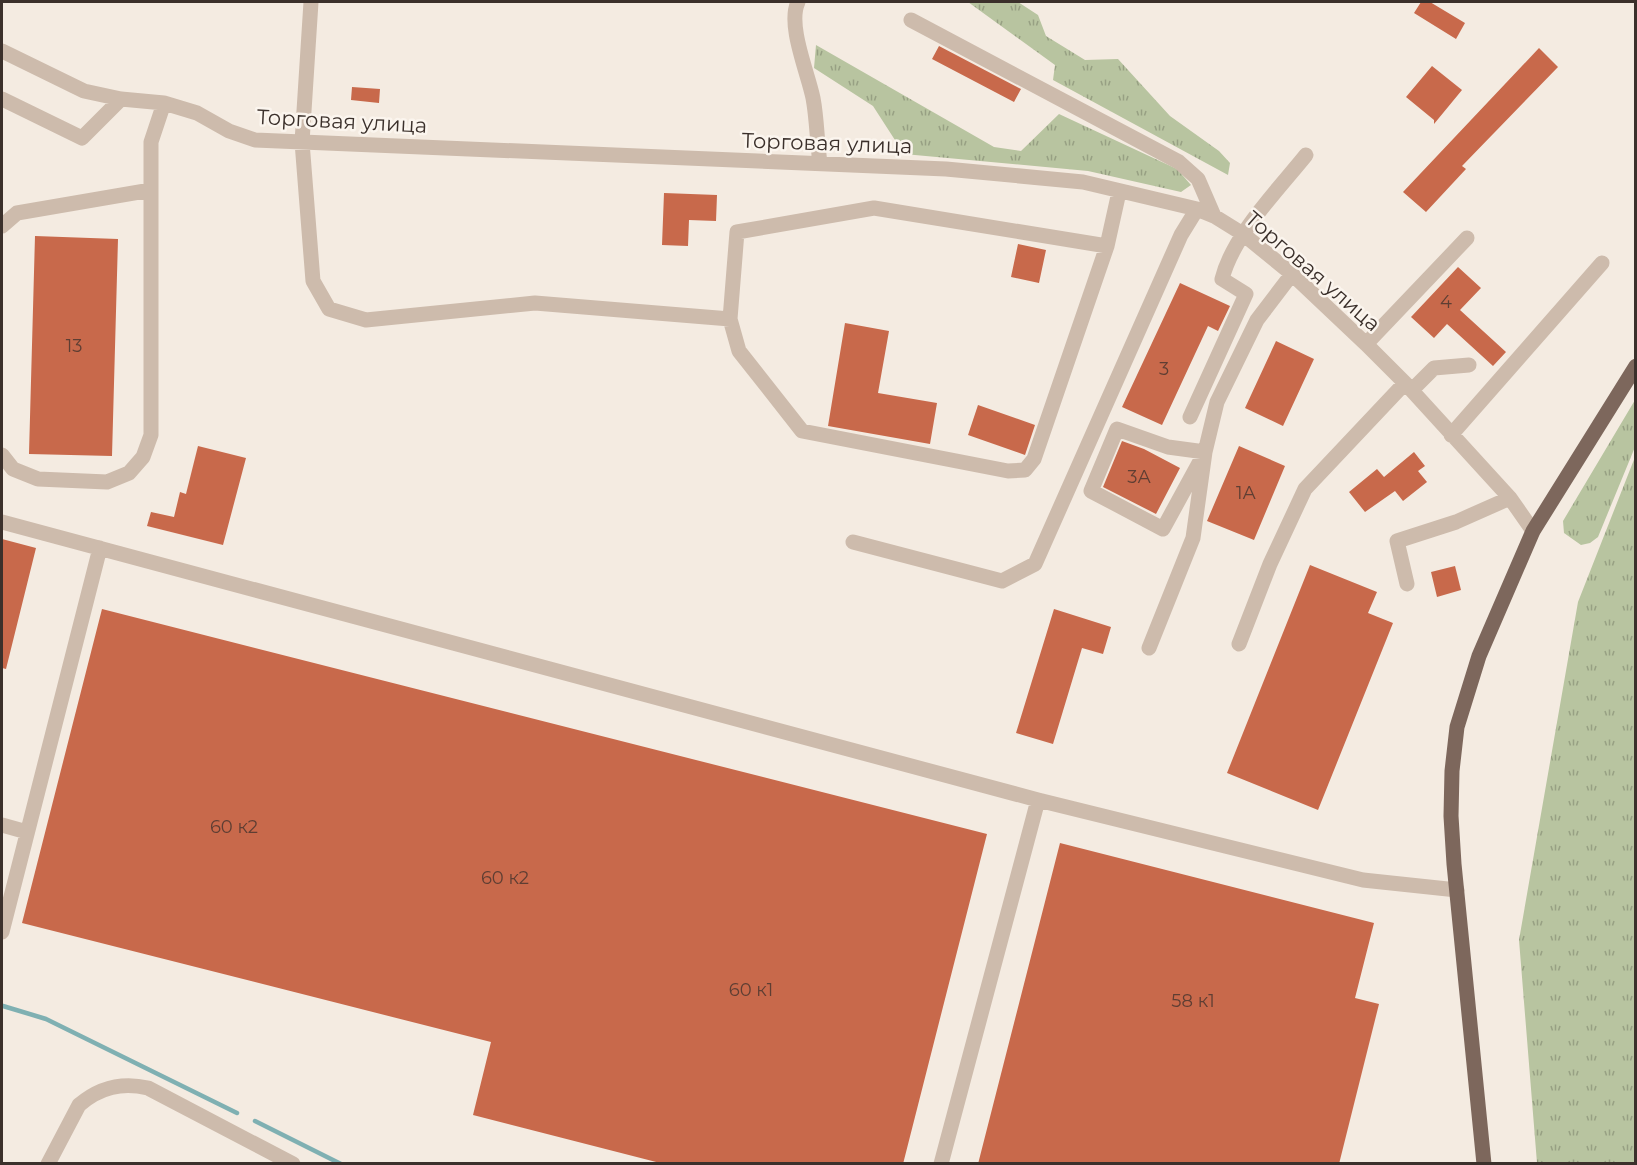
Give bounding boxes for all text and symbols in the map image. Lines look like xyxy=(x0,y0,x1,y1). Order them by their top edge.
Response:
street label: Торговая улица xyxy=(256,104,428,138)
street label: Торговая улица xyxy=(741,128,913,158)
street label: Торговая улица xyxy=(1240,206,1386,336)
house number: 4 xyxy=(1440,291,1452,313)
house number: 13 xyxy=(66,335,82,357)
house number: 3 xyxy=(1159,358,1169,380)
house number: 3А xyxy=(1127,466,1151,488)
house number: 1А xyxy=(1236,482,1257,504)
house number: 60 к2 xyxy=(210,816,258,838)
house number: 60 к2 xyxy=(481,867,529,889)
house number: 60 к1 xyxy=(729,979,773,1001)
house number: 58 к1 xyxy=(1171,990,1215,1012)

